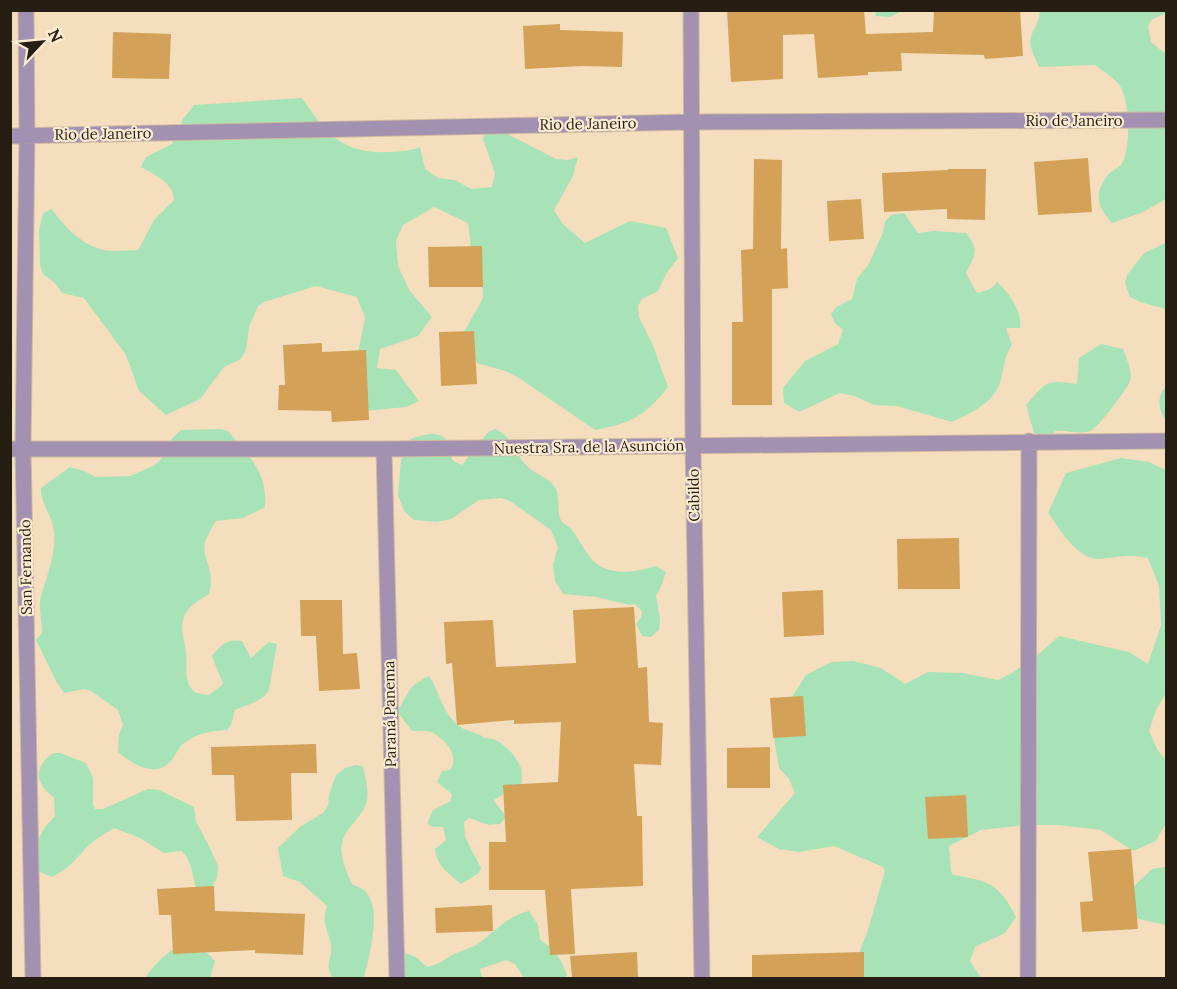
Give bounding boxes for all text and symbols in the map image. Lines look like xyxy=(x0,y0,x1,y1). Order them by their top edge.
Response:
north arrow xyxy=(12,12,72,72)
text: N xyxy=(44,25,67,45)
street label: Rio de Janeiro xyxy=(1025,111,1123,130)
street label: Rio de Janeiro xyxy=(539,113,637,134)
street label: Rio de Janeiro xyxy=(54,123,152,144)
street label: Nuestra Sra. de la Asunción xyxy=(493,435,685,458)
street label: Cabildo xyxy=(684,468,703,522)
street label: San Fernando xyxy=(15,519,36,615)
street label: Paraná Panema xyxy=(379,660,400,768)

